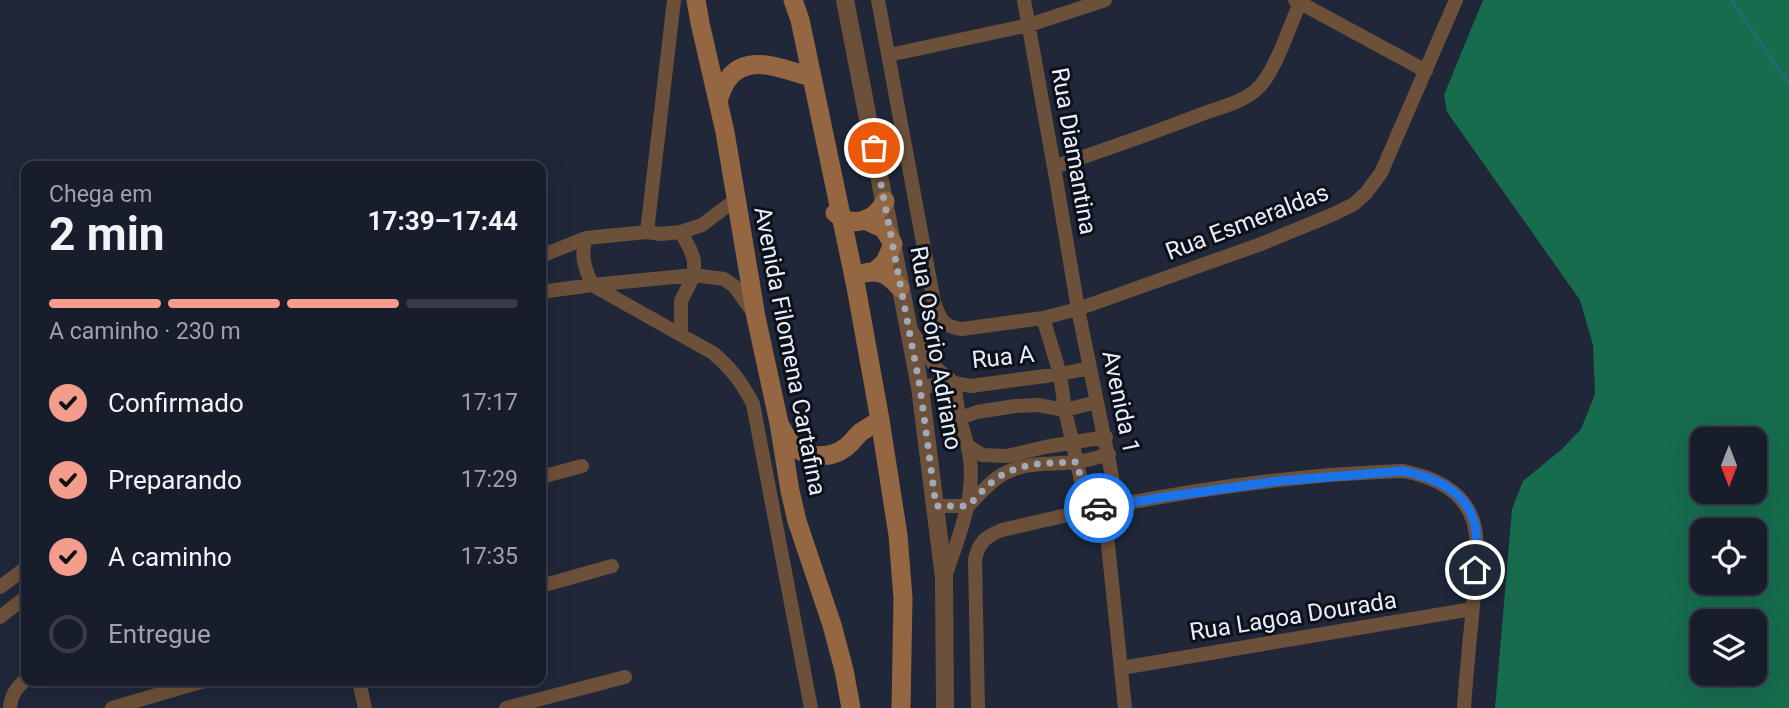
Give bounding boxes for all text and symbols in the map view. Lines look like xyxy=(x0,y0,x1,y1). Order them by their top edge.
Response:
street label: Rua Diamantina xyxy=(1046,65,1102,237)
pin xyxy=(844,118,904,178)
icon: bag xyxy=(855,129,893,167)
street label: Rua Esmeraldas xyxy=(1162,178,1332,266)
text: Chega em xyxy=(49,181,152,208)
street label: Avenida Filomena Cartafina xyxy=(748,204,832,498)
text: 17:39–17:44 xyxy=(368,206,518,236)
text: 2 min xyxy=(49,207,165,261)
street label: Rua Osório Adriano xyxy=(904,244,968,452)
text: A caminho · 230 m xyxy=(49,318,241,345)
street label: Rua A xyxy=(970,340,1036,374)
street label: Avenida 1 xyxy=(1096,348,1146,456)
icon: check xyxy=(49,384,87,422)
text: Confirmado xyxy=(108,388,244,418)
text: 17:17 xyxy=(461,389,518,416)
north arrow xyxy=(1690,427,1768,504)
map controls xyxy=(1690,427,1767,686)
icon: check xyxy=(49,461,87,499)
text: Preparando xyxy=(108,465,242,495)
text: 17:29 xyxy=(461,466,518,493)
courier xyxy=(1064,473,1134,543)
icon: car xyxy=(1080,489,1118,527)
button: locate xyxy=(1690,518,1767,595)
icon: check xyxy=(49,538,87,576)
pin xyxy=(1445,540,1505,600)
text: A caminho xyxy=(108,542,232,572)
text: 17:35 xyxy=(461,543,518,570)
icon: home xyxy=(1456,551,1494,589)
street label: Rua Lagoa Dourada xyxy=(1188,586,1398,646)
button: layers xyxy=(1690,609,1767,686)
text: Entregue xyxy=(108,619,211,649)

